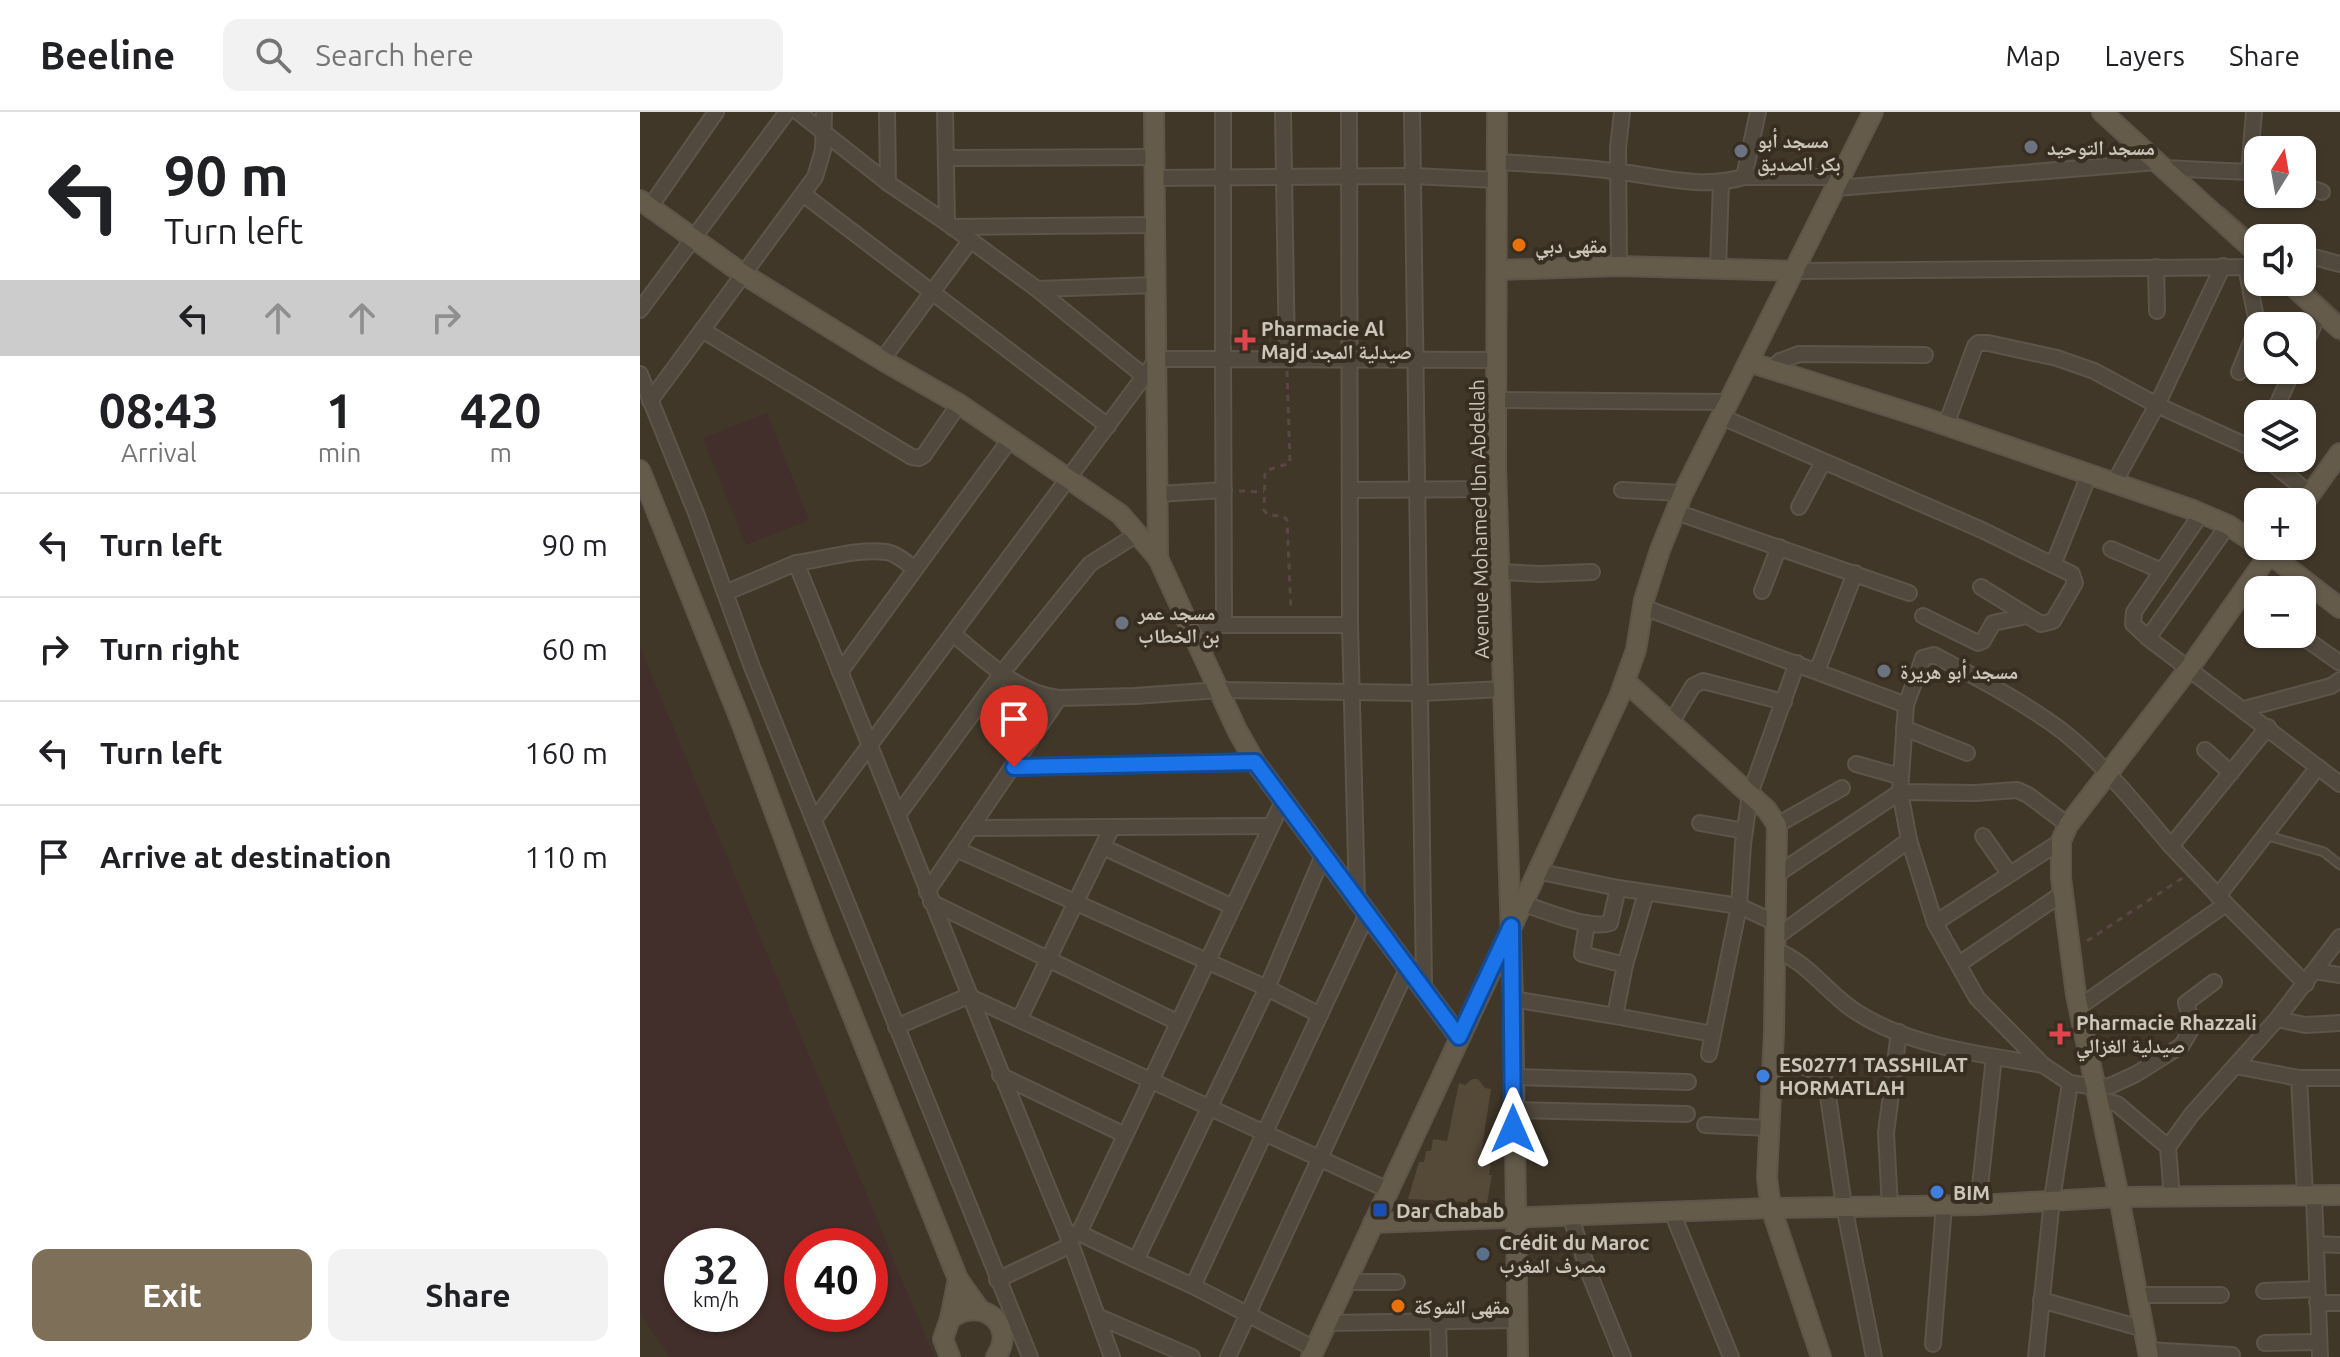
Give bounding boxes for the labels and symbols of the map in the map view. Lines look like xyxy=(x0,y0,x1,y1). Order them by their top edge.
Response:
place label: مسجد أبو بكر الصديق xyxy=(1757,127,1841,177)
place label: مسجد التوحيد xyxy=(2047,136,2155,160)
north arrow xyxy=(2244,136,2316,208)
marker: مسجد التوحيد xyxy=(2022,138,2040,156)
marker: مسجد أبو بكر الصديق xyxy=(1732,142,1750,160)
place label: مقهى دبي xyxy=(1535,234,1607,261)
marker: مقهى دبي xyxy=(1510,236,1528,254)
place label: Pharmacie Al Majd صيدلية المجد xyxy=(1261,317,1412,363)
marker: Pharmacie Al Majd صيدلية المجد xyxy=(1236,331,1254,349)
street label: Avenue Mohamed Ibn Abdellah xyxy=(1465,379,1493,659)
place label: مسجد عمر بن الخطاب xyxy=(1137,601,1219,649)
marker: مسجد عمر بن الخطاب xyxy=(1113,614,1131,632)
place label: مسجد أبو هريرة xyxy=(1900,658,2018,684)
marker: مسجد أبو هريرة xyxy=(1875,662,1893,680)
pin xyxy=(980,685,1048,767)
place label: Pharmacie Rhazzali صيدلية الغزالي xyxy=(2076,1011,2257,1061)
marker: Pharmacie Rhazzali صيدلية الغزالي xyxy=(2051,1025,2069,1043)
place label: ES02771 TASSHILAT HORMATLAH xyxy=(1779,1053,1968,1099)
marker: ES02771 TASSHILAT HORMATLAH xyxy=(1754,1067,1772,1085)
position arrow xyxy=(1471,1087,1555,1171)
place label: BIM xyxy=(1953,1181,1990,1204)
marker: BIM xyxy=(1928,1183,1946,1201)
place label: Dar Chabab xyxy=(1396,1199,1505,1222)
marker: Dar Chabab xyxy=(1371,1201,1389,1219)
speed limit sign: 40 xyxy=(784,1228,888,1332)
place label: Crédit du Maroc مصرف المغرب xyxy=(1499,1231,1649,1278)
marker: Crédit du Maroc مصرف المغرب xyxy=(1474,1245,1492,1263)
place label: مقهى الشوكة xyxy=(1414,1295,1510,1320)
marker: مقهى الشوكة xyxy=(1389,1297,1407,1315)

